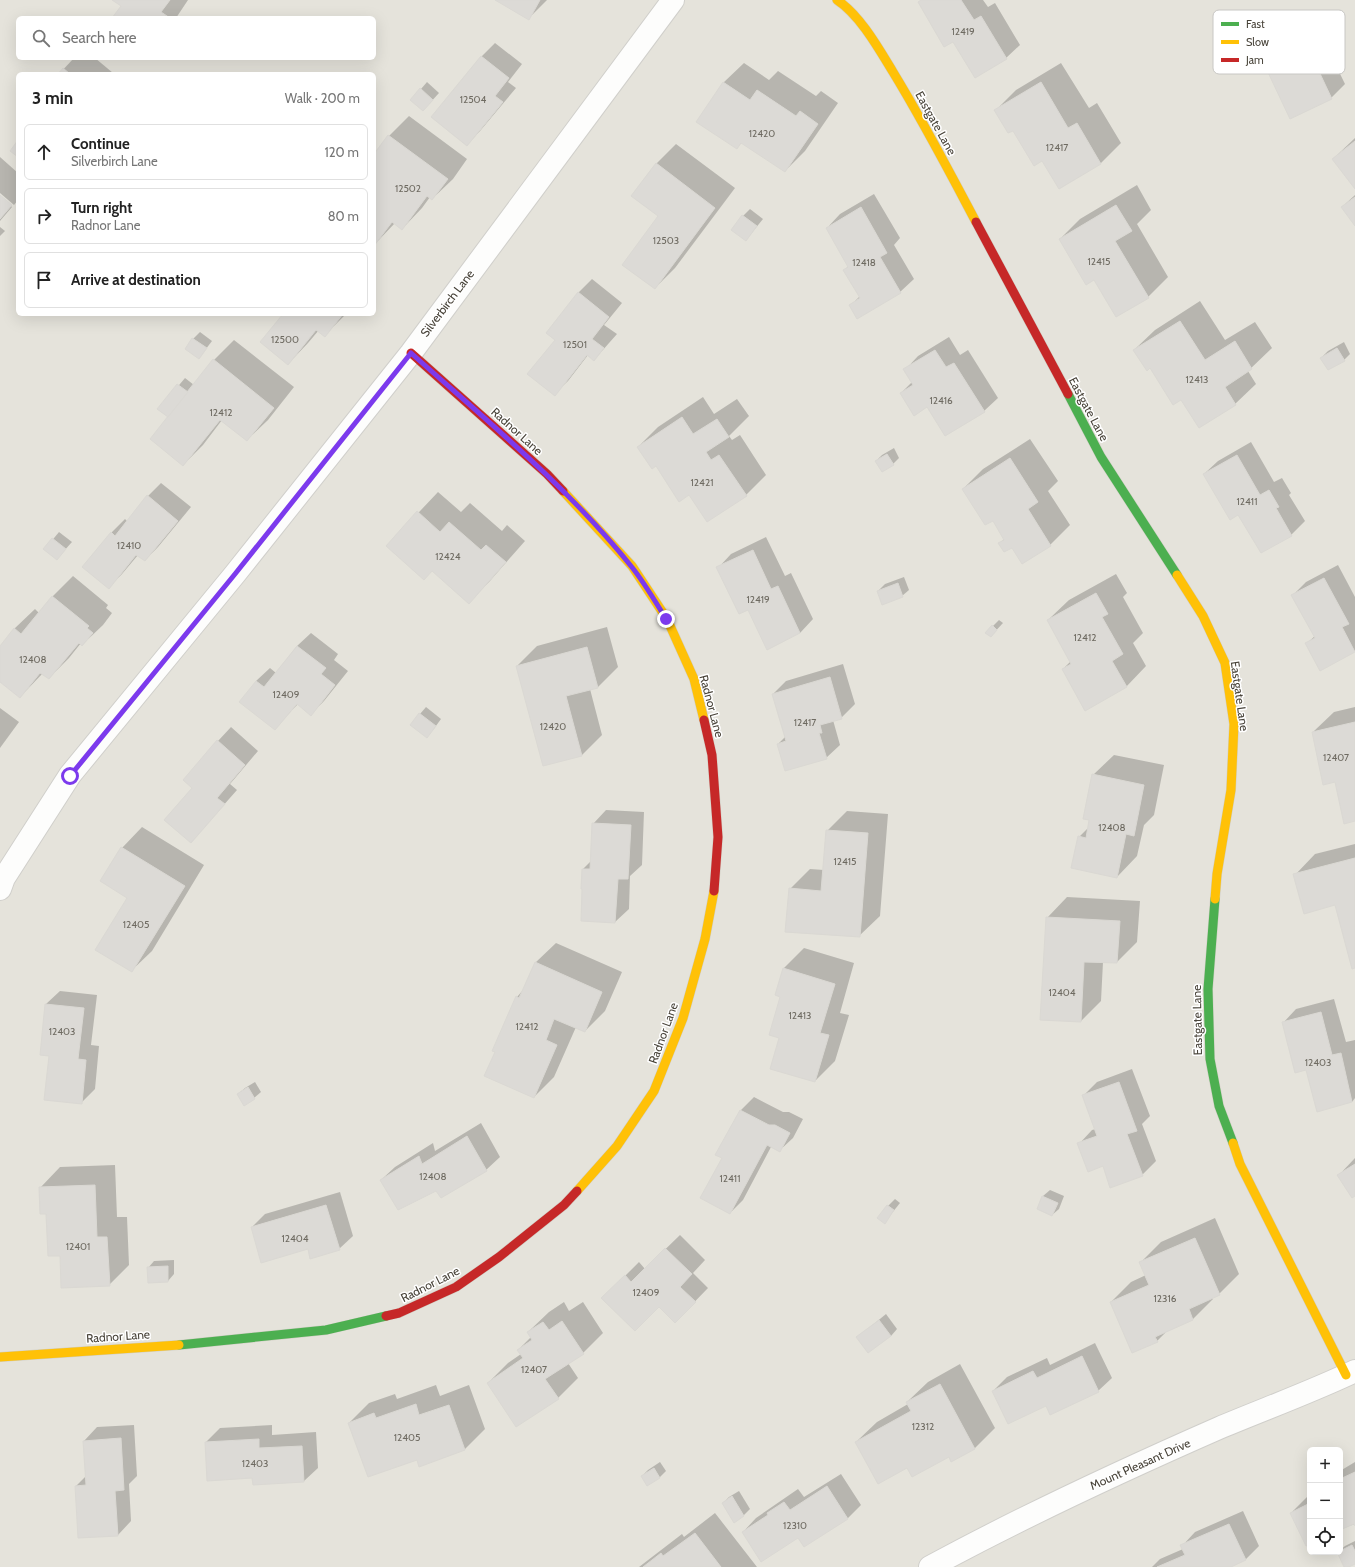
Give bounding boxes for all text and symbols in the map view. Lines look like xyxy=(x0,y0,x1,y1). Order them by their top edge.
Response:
legend xyxy=(1213,10,1345,74)
search box xyxy=(16,16,376,60)
text: Fast xyxy=(1246,17,1265,31)
house number: 12419 xyxy=(951,25,975,38)
icon: search xyxy=(30,27,52,49)
text: Search here xyxy=(62,29,137,47)
text: Slow xyxy=(1246,35,1269,49)
text: Jam xyxy=(1245,53,1264,67)
text: 3 min xyxy=(32,88,73,108)
street label: Eastgate Lane xyxy=(912,89,960,157)
text: Walk · 200 m xyxy=(285,90,360,106)
house number: 12504 xyxy=(460,93,487,106)
house number: 12420 xyxy=(749,127,775,140)
text: Continue xyxy=(71,135,130,153)
icon: ahead xyxy=(33,141,55,163)
house number: 12417 xyxy=(1046,141,1068,154)
text: 120 m xyxy=(325,144,359,160)
text: Silverbirch Lane xyxy=(71,153,158,169)
house number: 12502 xyxy=(395,182,421,195)
text: Turn right xyxy=(71,199,132,217)
icon: right xyxy=(33,205,55,227)
text: 80 m xyxy=(328,208,359,224)
text: Radnor Lane xyxy=(71,217,140,233)
house number: 12503 xyxy=(653,234,679,247)
house number: 12415 xyxy=(1088,255,1110,268)
house number: 12418 xyxy=(852,256,876,269)
street label: Silverbirch Lane xyxy=(417,267,477,339)
icon: arrive xyxy=(33,269,55,291)
text: Arrive at destination xyxy=(71,271,201,289)
house number: 12500 xyxy=(271,333,299,346)
house number: 12501 xyxy=(563,338,587,351)
house number: 12413 xyxy=(1186,373,1208,386)
street label: Eastgate Lane xyxy=(1066,374,1112,444)
house number: 12416 xyxy=(929,394,953,407)
street label: Radnor Lane xyxy=(488,404,546,458)
house number: 12412 xyxy=(210,406,232,419)
house number: 12421 xyxy=(691,476,713,489)
house number: 12411 xyxy=(1237,495,1257,508)
house number: 12410 xyxy=(117,539,141,552)
house number: 12424 xyxy=(435,550,461,563)
house number: 12419 xyxy=(746,593,770,606)
route end xyxy=(657,610,675,628)
house number: 12412 xyxy=(1074,631,1096,644)
house number: 12408 xyxy=(19,653,47,666)
street label: Eastgate Lane xyxy=(1228,660,1252,732)
street label: Radnor Lane xyxy=(696,673,728,739)
house number: 12409 xyxy=(273,688,300,701)
house number: 12417 xyxy=(794,716,816,729)
house number: 12420 xyxy=(540,720,566,733)
house number: 12407 xyxy=(1323,751,1349,764)
route start xyxy=(61,767,79,785)
house number: 12408 xyxy=(1098,821,1126,834)
house number: 12415 xyxy=(834,855,856,868)
house number: 12405 xyxy=(123,918,149,931)
street label: Eastgate Lane xyxy=(1189,985,1205,1055)
house number: 12404 xyxy=(1048,986,1076,999)
street label: Radnor Lane xyxy=(645,1000,681,1066)
house number: 12413 xyxy=(789,1009,811,1022)
house number: 12412 xyxy=(516,1020,538,1033)
house number: 12403 xyxy=(49,1025,75,1038)
house number: 12403 xyxy=(1305,1056,1331,1069)
house number: 12408 xyxy=(419,1170,447,1183)
house number: 12411 xyxy=(720,1172,740,1185)
house number: 12404 xyxy=(281,1232,309,1245)
house number: 12401 xyxy=(66,1240,90,1253)
street label: Radnor Lane xyxy=(398,1263,462,1305)
house number: 12409 xyxy=(633,1286,660,1299)
house number: 12316 xyxy=(1154,1292,1177,1305)
street label: Radnor Lane xyxy=(86,1326,150,1346)
house number: 12407 xyxy=(521,1363,547,1376)
house number: 12312 xyxy=(912,1420,934,1433)
house number: 12405 xyxy=(394,1431,420,1444)
street label: Mount Pleasant Drive xyxy=(1087,1435,1193,1493)
map controls xyxy=(1307,1447,1343,1555)
button: + xyxy=(1307,1447,1343,1483)
house number: 12403 xyxy=(242,1457,268,1470)
button: − xyxy=(1307,1483,1343,1519)
house number: 12310 xyxy=(783,1519,807,1532)
button: locate xyxy=(1307,1519,1343,1555)

